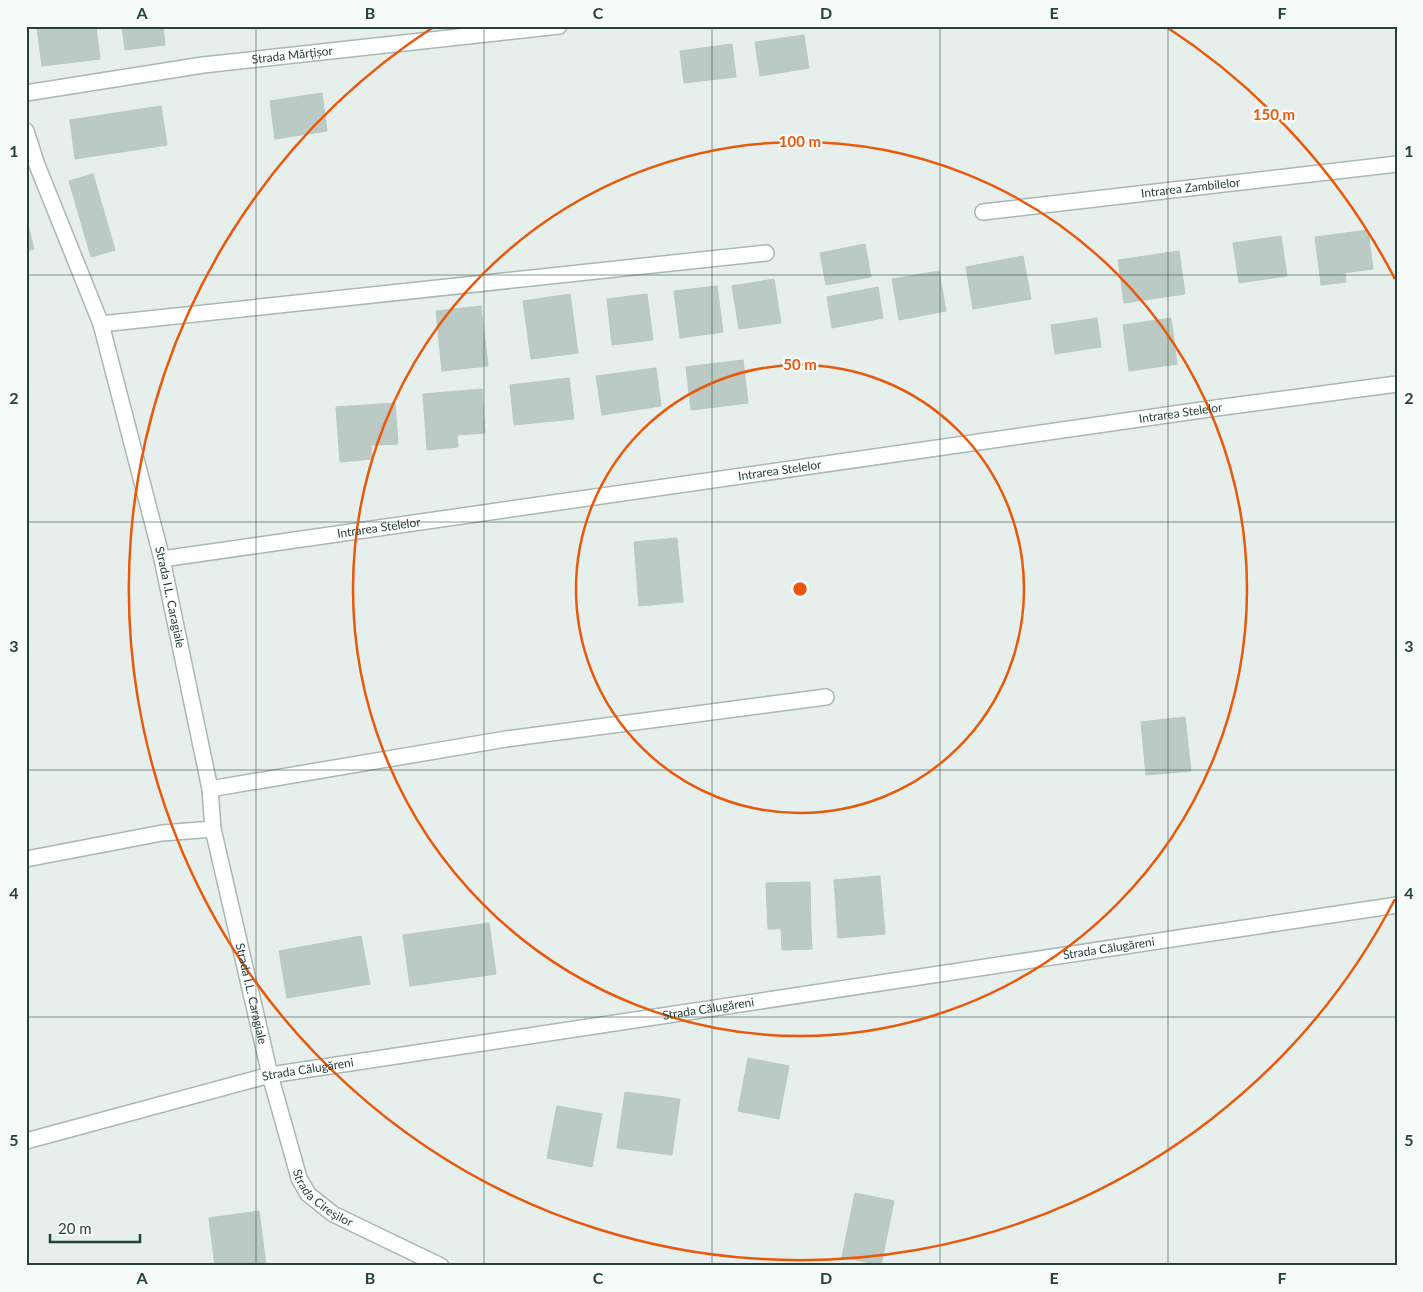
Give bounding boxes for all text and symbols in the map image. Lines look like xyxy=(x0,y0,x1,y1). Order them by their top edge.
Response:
text: A xyxy=(135,3,148,22)
text: B xyxy=(365,3,375,22)
text: C xyxy=(593,3,604,22)
text: D xyxy=(820,3,832,22)
text: E xyxy=(1049,3,1059,22)
text: F xyxy=(1277,3,1287,22)
street label: Strada Mărțișor xyxy=(251,43,334,67)
text: 150 m xyxy=(1253,105,1295,123)
text: 100 m xyxy=(779,132,821,150)
text: 1 xyxy=(9,141,19,160)
text: 1 xyxy=(1404,141,1414,160)
street label: Intrarea Zambilelor xyxy=(1140,174,1242,201)
text: 50 m xyxy=(783,355,817,373)
text: 2 xyxy=(9,388,19,407)
text: 2 xyxy=(1404,388,1414,407)
street label: Intrarea Stelelor xyxy=(1138,399,1224,426)
street label: Intrarea Stelelor xyxy=(737,457,823,483)
street label: Intrarea Stelelor xyxy=(336,514,422,541)
street label: Strada I.L. Caragiale xyxy=(152,545,188,649)
centre of rings xyxy=(791,580,809,598)
text: 3 xyxy=(9,636,19,655)
text: 3 xyxy=(1404,636,1414,655)
text: 4 xyxy=(9,883,19,902)
text: 4 xyxy=(1404,883,1414,902)
street label: Strada Călugăreni xyxy=(1062,934,1156,962)
street label: Strada I.L. Caragiale xyxy=(233,941,271,1046)
street label: Strada Călugăreni xyxy=(661,994,755,1023)
street label: Strada Călugăreni xyxy=(260,1054,355,1084)
text: 5 xyxy=(9,1130,19,1149)
text: 5 xyxy=(1404,1130,1414,1149)
street label: Strada Cireșilor xyxy=(290,1168,356,1230)
scale bar xyxy=(50,1212,140,1244)
text: 20 m xyxy=(58,1219,92,1237)
text: A xyxy=(135,1268,148,1287)
text: B xyxy=(365,1268,375,1287)
text: C xyxy=(593,1268,604,1287)
text: D xyxy=(820,1268,832,1287)
text: E xyxy=(1049,1268,1059,1287)
text: F xyxy=(1277,1268,1287,1287)

